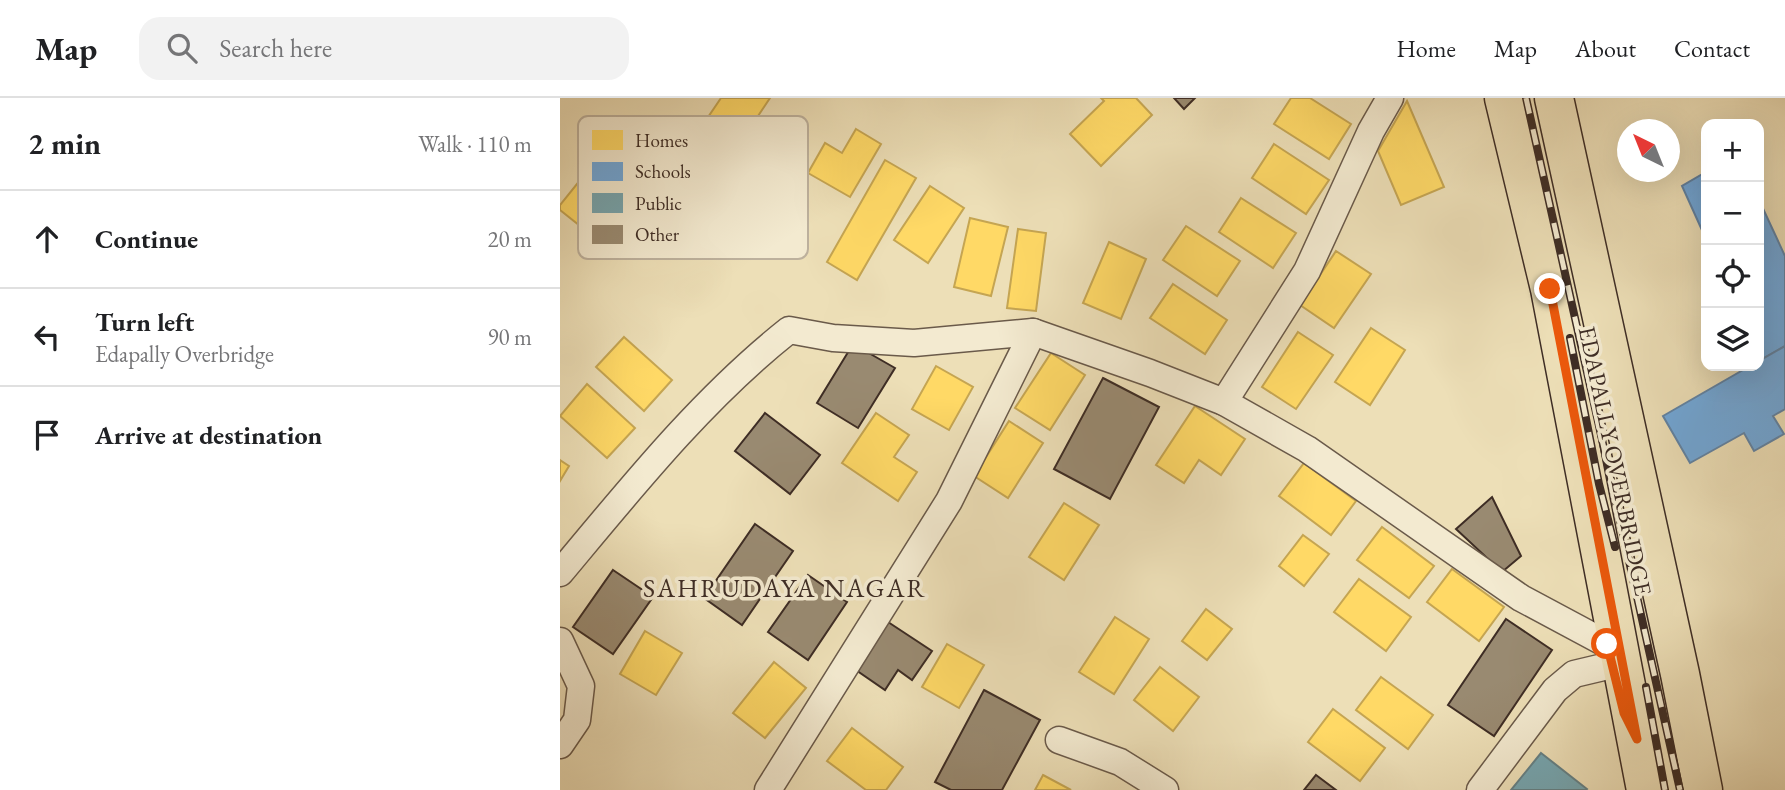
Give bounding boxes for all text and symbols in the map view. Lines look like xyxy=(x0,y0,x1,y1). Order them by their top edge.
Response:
search box xyxy=(139,17,629,80)
text: Map xyxy=(35,27,97,70)
icon: search xyxy=(163,29,201,67)
text: Search here xyxy=(219,31,332,65)
text: Home xyxy=(1396,33,1456,64)
text: Map xyxy=(1494,33,1537,64)
text: About xyxy=(1575,33,1636,64)
text: Contact xyxy=(1674,33,1750,64)
legend xyxy=(578,116,808,259)
north arrow xyxy=(1617,119,1680,182)
map controls xyxy=(1701,119,1764,371)
button: + xyxy=(1701,119,1764,182)
text: 2 min xyxy=(28,124,101,163)
text: Homes xyxy=(635,128,688,153)
text: Walk · 110 m xyxy=(418,129,532,159)
text: Schools xyxy=(635,159,691,184)
button: − xyxy=(1701,182,1764,245)
text: Public xyxy=(635,191,682,216)
icon: ahead xyxy=(28,220,66,258)
text: Continue xyxy=(95,222,198,256)
text: Other xyxy=(635,222,680,247)
text: 20 m xyxy=(487,224,532,254)
button: locate xyxy=(1701,245,1764,308)
route end xyxy=(1534,273,1565,304)
text: Turn left xyxy=(95,305,194,339)
button: layers xyxy=(1701,308,1764,371)
icon: left xyxy=(28,318,66,356)
text: 90 m xyxy=(487,322,532,352)
street label: EDAPALLY OVERBRIDGE xyxy=(1572,323,1659,598)
text: Edapally Overbridge xyxy=(95,339,274,369)
icon: arrive xyxy=(28,416,66,454)
text: Arrive at destination xyxy=(95,418,322,452)
district label: SAHRUDAYA NAGAR xyxy=(643,571,927,605)
route start xyxy=(1591,628,1622,659)

